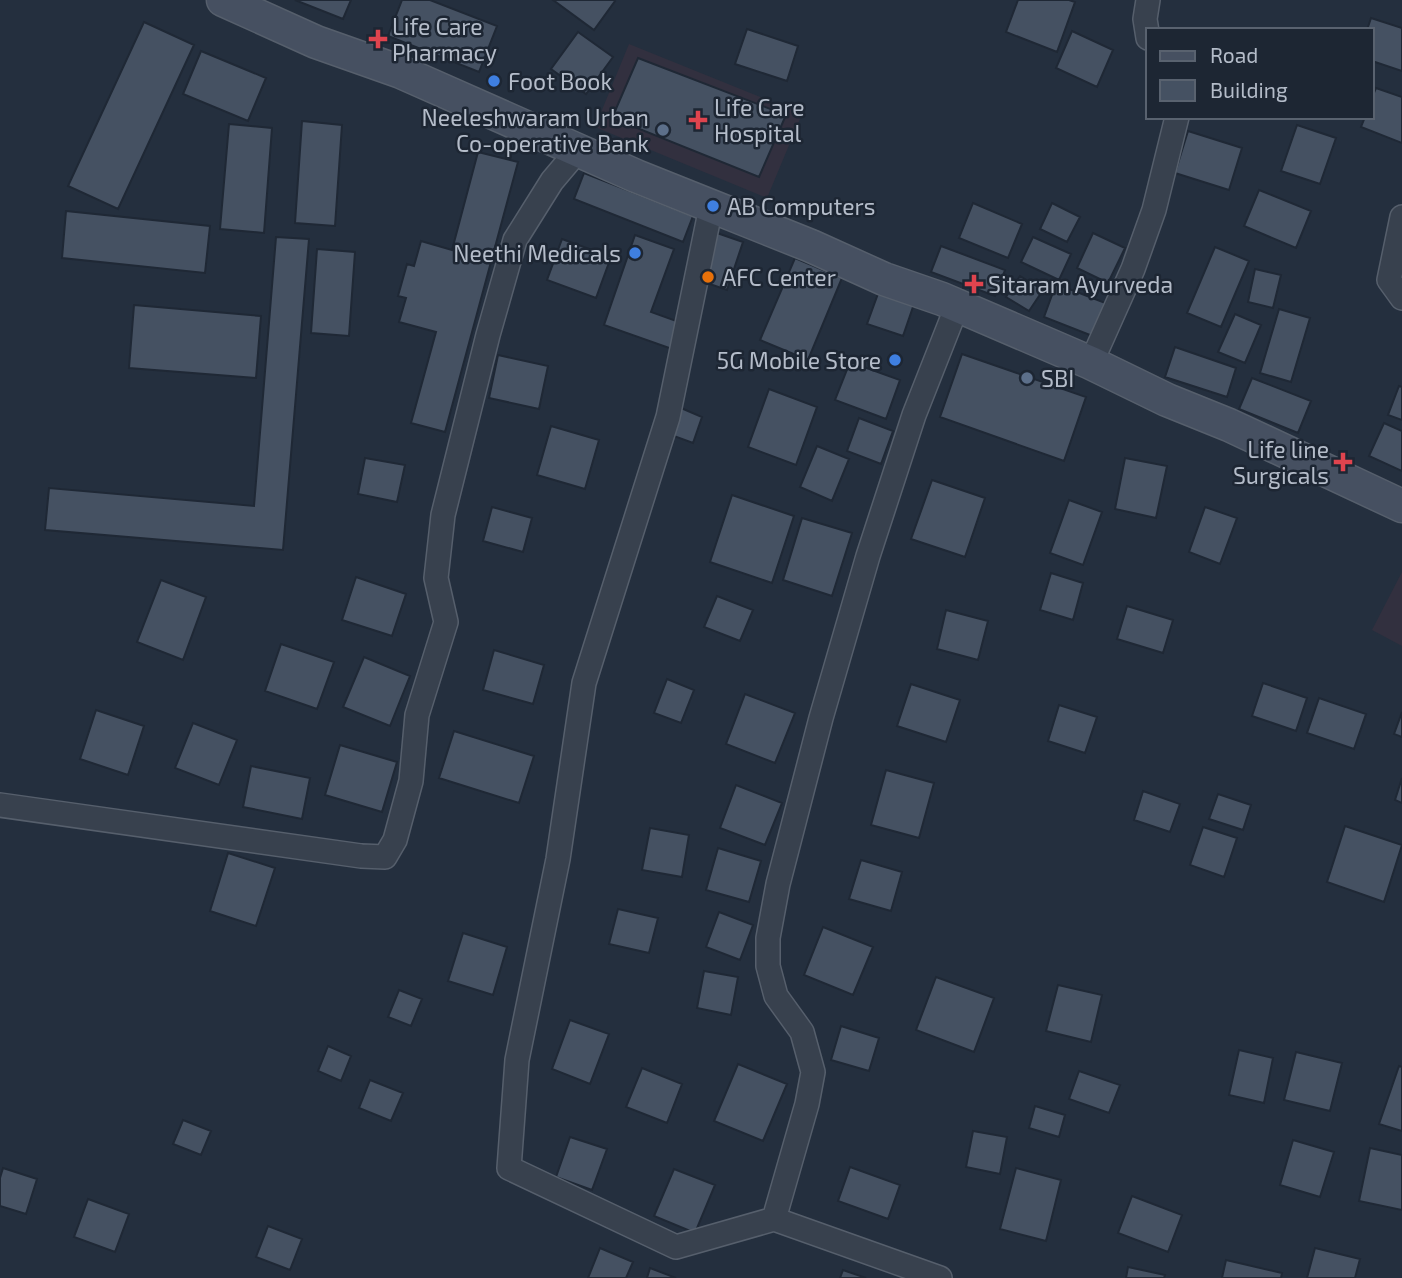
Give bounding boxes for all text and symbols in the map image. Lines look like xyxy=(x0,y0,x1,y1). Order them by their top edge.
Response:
place label: Life Care Pharmacy xyxy=(392,12,497,66)
legend xyxy=(1146,28,1374,119)
marker: Life Care Pharmacy xyxy=(370,31,386,47)
text: Road xyxy=(1210,42,1258,67)
place label: Foot Book xyxy=(508,67,612,95)
marker: Foot Book xyxy=(486,73,502,89)
text: Building xyxy=(1210,77,1288,102)
place label: Life Care Hospital xyxy=(714,93,805,147)
place label: Neeleshwaram Urban Co-operative Bank xyxy=(422,103,649,157)
marker: Life Care Hospital xyxy=(688,110,708,130)
marker: Neeleshwaram Urban Co-operative Bank xyxy=(655,122,671,138)
place label: AB Computers xyxy=(727,192,876,220)
marker: AB Computers xyxy=(705,198,721,214)
place label: Neethi Medicals xyxy=(453,239,621,267)
marker: Neethi Medicals xyxy=(627,245,643,261)
place label: AFC Center xyxy=(722,263,836,291)
marker: AFC Center xyxy=(700,269,716,285)
place label: Sitaram Ayurveda xyxy=(988,270,1173,298)
marker: Sitaram Ayurveda xyxy=(966,276,982,292)
place label: 5G Mobile Store xyxy=(717,346,881,374)
marker: 5G Mobile Store xyxy=(887,352,903,368)
place label: SBI xyxy=(1041,364,1074,392)
marker: SBI xyxy=(1019,370,1035,386)
place label: Life line Surgicals xyxy=(1233,435,1329,489)
marker: Life line Surgicals xyxy=(1335,454,1351,470)

